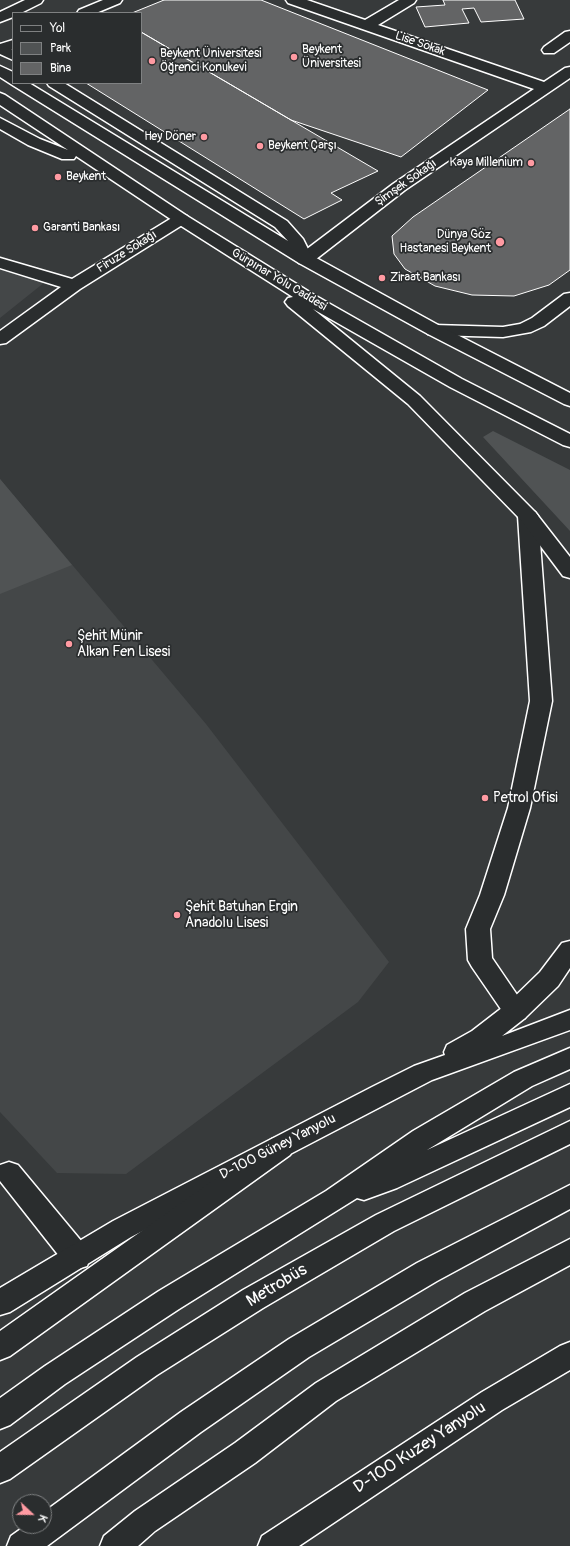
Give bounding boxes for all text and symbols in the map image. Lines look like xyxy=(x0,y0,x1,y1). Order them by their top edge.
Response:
legend xyxy=(12,12,142,84)
text: Yol xyxy=(50,21,65,36)
street label: Lise Sokak xyxy=(393,29,447,59)
text: Park xyxy=(50,41,71,56)
place label: Beykent Üniversitesi xyxy=(302,43,361,71)
place label: Beykent Üniversitesi Öğrenci Konukevi xyxy=(160,47,261,75)
marker: Beykent Üniversitesi xyxy=(289,52,299,62)
marker: Beykent Üniversitesi Öğrenci Konukevi xyxy=(147,56,157,66)
text: Bina xyxy=(50,61,71,76)
place label: Hey Döner xyxy=(144,130,196,144)
marker: Hey Döner xyxy=(199,132,209,142)
place label: Beykent Çarşı xyxy=(268,139,337,153)
marker: Beykent Çarşı xyxy=(255,141,265,151)
street label: Şimşek Sokağı xyxy=(372,156,440,210)
place label: Kaya Millenium xyxy=(449,156,523,170)
marker: Kaya Millenium xyxy=(526,158,536,168)
place label: Beykent xyxy=(66,170,106,184)
marker: Beykent xyxy=(53,172,63,182)
place label: Garanti Bankası xyxy=(43,221,120,235)
marker: Garanti Bankası xyxy=(30,223,40,233)
street label: Firuze Sokağı xyxy=(94,228,160,276)
place label: Dünya Göz Hastanesi Beykent xyxy=(400,228,491,256)
marker: Dünya Göz Hastanesi Beykent xyxy=(494,236,506,248)
street label: Gürpınar Yolu Caddesi xyxy=(229,246,329,314)
place label: Ziraat Bankası xyxy=(390,271,461,285)
marker: Ziraat Bankası xyxy=(377,273,387,283)
place label: Şehit Münir Alkan Fen Lisesi xyxy=(77,628,170,660)
marker: Şehit Münir Alkan Fen Lisesi xyxy=(64,639,74,649)
place label: Petrol Ofisi xyxy=(493,790,558,806)
marker: Petrol Ofisi xyxy=(480,793,490,803)
place label: Şehit Batuhan Ergin Anadolu Lisesi xyxy=(185,899,298,932)
marker: Şehit Batuhan Ergin Anadolu Lisesi xyxy=(172,910,182,920)
street label: D-100 Güney Yanyolu xyxy=(217,1110,339,1184)
street label: Metrobüs xyxy=(243,1260,311,1312)
street label: D-100 Kuzey Yanyolu xyxy=(350,1398,490,1498)
north arrow xyxy=(12,1494,52,1534)
text: K xyxy=(35,1513,50,1524)

